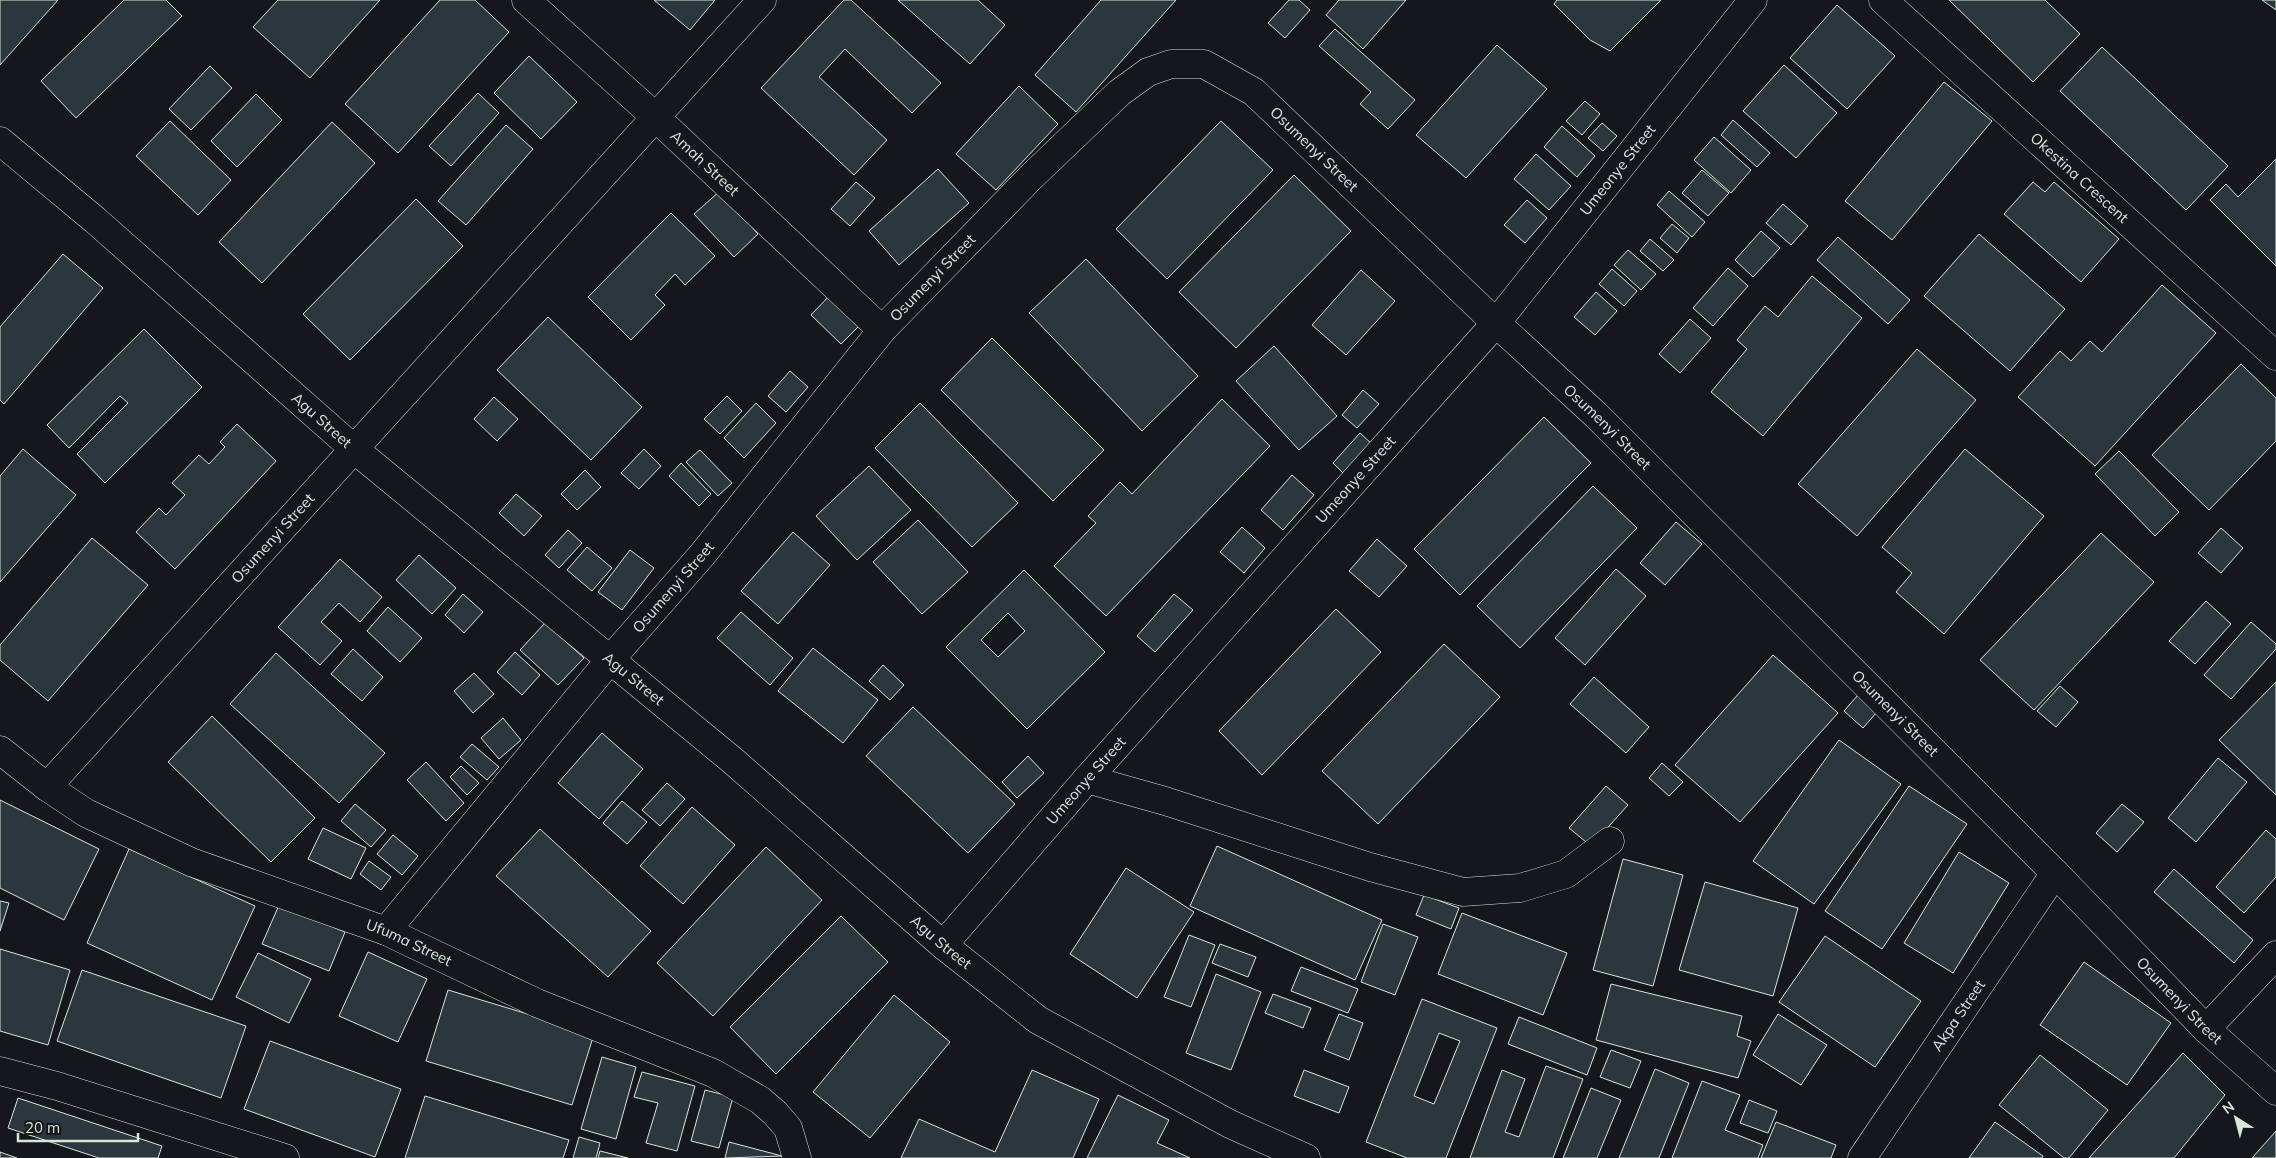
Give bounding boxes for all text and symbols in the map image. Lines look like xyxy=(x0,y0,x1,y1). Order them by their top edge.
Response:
street label: Osumenyi Street xyxy=(1266,102,1362,195)
street label: Umeonye Street xyxy=(1575,120,1659,219)
street label: Amah Street xyxy=(667,126,743,200)
street label: Okestina Crescent xyxy=(2027,128,2133,227)
street label: Osumenyi Street xyxy=(885,230,979,325)
street label: Osumenyi Street xyxy=(1560,380,1655,474)
street label: Agu Street xyxy=(288,388,356,452)
street label: Umeonye Street xyxy=(1311,432,1399,527)
street label: Osumenyi Street xyxy=(227,489,318,587)
street label: Osumenyi Street xyxy=(628,538,718,637)
street label: Agu Street xyxy=(599,648,668,709)
street label: Osumenyi Street xyxy=(1848,666,1943,760)
street label: Umeonye Street xyxy=(1042,732,1130,828)
street label: Agu Street xyxy=(907,911,976,973)
street label: Ufuma Street xyxy=(364,915,455,970)
street label: Osumenyi Street xyxy=(2133,953,2226,1048)
street label: Akpa Street xyxy=(1927,976,1989,1055)
north arrow xyxy=(2211,1093,2261,1143)
text: N xyxy=(2219,1097,2238,1118)
scale bar xyxy=(18,1110,138,1142)
text: 20 m xyxy=(25,1118,60,1137)

